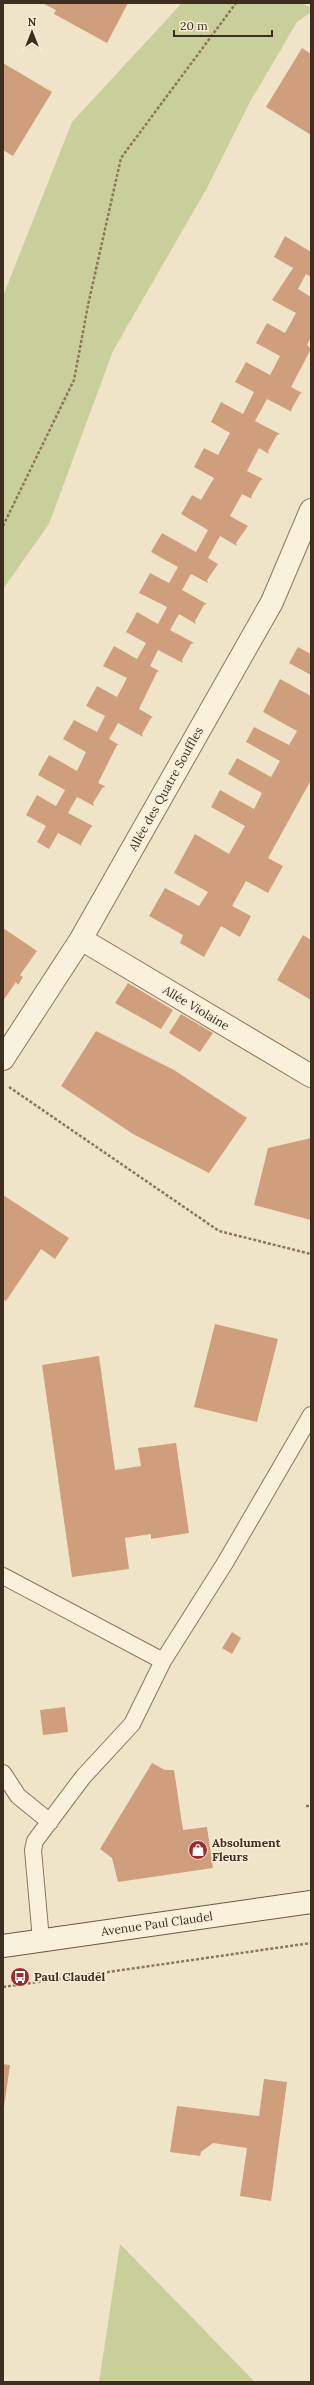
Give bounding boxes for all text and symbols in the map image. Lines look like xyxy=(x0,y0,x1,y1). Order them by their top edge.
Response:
north arrow xyxy=(12,12,52,52)
scale bar xyxy=(174,12,272,38)
text: N xyxy=(28,15,37,29)
text: 20 m xyxy=(180,18,208,33)
street label: Allée des Quatre Souffles xyxy=(125,724,206,854)
street label: Allée Violaine xyxy=(159,981,233,1034)
place label: Absolument Fleurs xyxy=(212,1835,282,1864)
shop icon: Absolument Fleurs xyxy=(187,1839,209,1861)
street label: Avenue Paul Claudel xyxy=(99,1908,214,1939)
bus stop icon: Paul Claudel xyxy=(9,1966,31,1988)
place label: Paul Claudel xyxy=(34,1969,105,1984)

